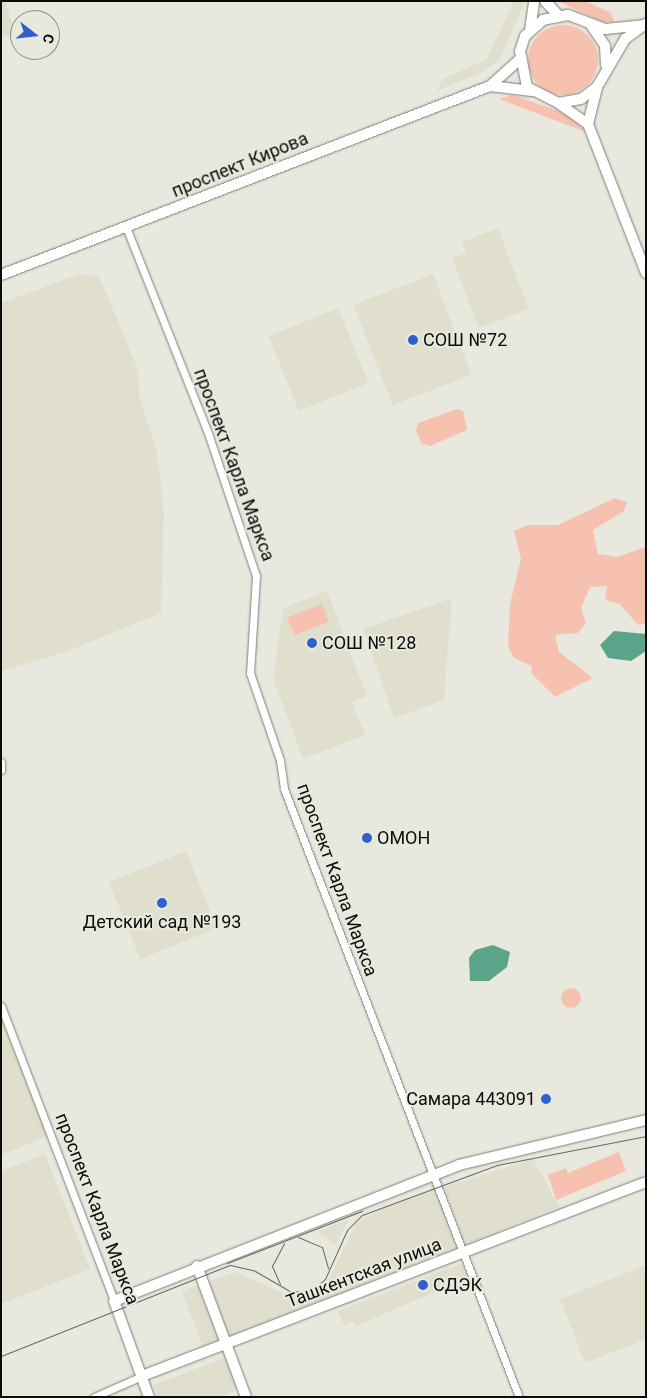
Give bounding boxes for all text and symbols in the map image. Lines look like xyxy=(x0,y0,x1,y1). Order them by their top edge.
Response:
north arrow xyxy=(10,10,60,60)
text: С xyxy=(40,32,57,45)
street label: проспект Кирова xyxy=(169,128,311,202)
place label: СОШ №72 xyxy=(423,329,507,351)
marker: СОШ №72 xyxy=(407,334,419,346)
street label: проспект Карла Маркса xyxy=(189,366,279,564)
place label: СОШ №128 xyxy=(322,632,416,654)
marker: СОШ №128 xyxy=(306,637,318,649)
street label: проспект Карла Маркса xyxy=(292,781,382,979)
place label: ОМОН xyxy=(377,827,430,849)
marker: ОМОН xyxy=(361,832,373,844)
marker: Детский сад №193 xyxy=(156,897,168,909)
place label: Детский сад №193 xyxy=(83,911,241,933)
place label: Самара 443091 xyxy=(406,1088,536,1110)
marker: Самара 443091 xyxy=(540,1093,552,1105)
street label: проспект Карла Маркса xyxy=(50,1110,144,1308)
street label: Ташкентская улица xyxy=(283,1233,445,1313)
place label: СДЭК xyxy=(433,1274,482,1296)
marker: СДЭК xyxy=(417,1279,429,1291)

